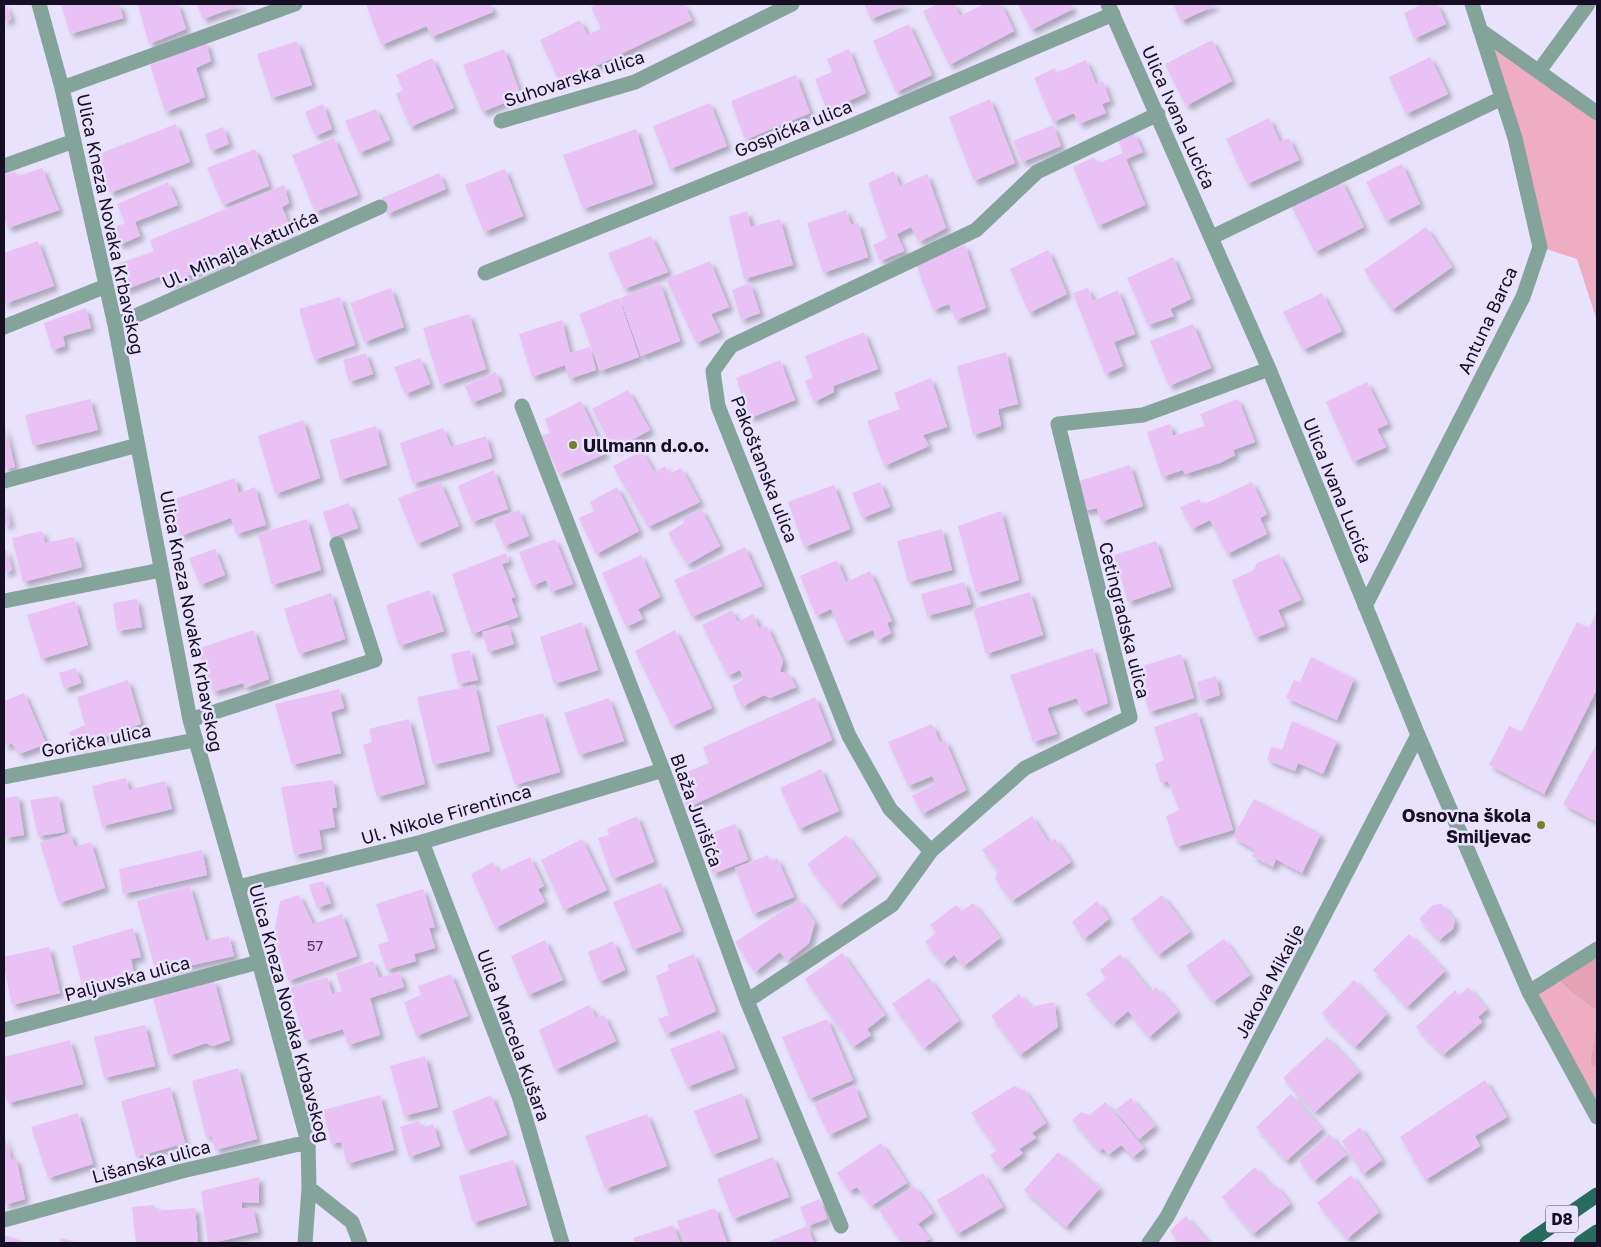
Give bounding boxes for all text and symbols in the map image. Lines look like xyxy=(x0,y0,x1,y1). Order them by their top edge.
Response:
street label: Ulica Ivana Lucića xyxy=(1137,42,1221,192)
street label: Suhovarska ulica xyxy=(501,45,647,111)
street label: Ulica Kneza Novaka Krbavskog xyxy=(73,92,149,356)
street label: Gospićka ulica xyxy=(731,94,855,162)
street label: Ul. Mihajla Katurića xyxy=(158,205,322,293)
street label: Antuna Barca xyxy=(1453,263,1521,377)
street label: Pakoštanska ulica xyxy=(727,392,803,546)
street label: Ulica Ivana Lucića xyxy=(1299,414,1377,566)
place label: Ullmann d.o.o. xyxy=(583,434,709,456)
marker: Ullmann d.o.o. xyxy=(567,439,579,451)
street label: Ulica Kneza Novaka Krbavskog xyxy=(156,488,228,754)
street label: Cetingradska ulica xyxy=(1095,539,1155,701)
street label: Gorička ulica xyxy=(39,719,153,761)
street label: Blaža Jurišića xyxy=(666,750,728,870)
street label: Ul. Nikole Firentinca xyxy=(358,779,534,849)
place label: Osnovna škola Smiljevac xyxy=(1402,804,1531,847)
marker: Osnovna škola Smiljevac xyxy=(1535,819,1547,831)
street label: Ulica Kneza Novaka Krbavskog xyxy=(245,882,335,1144)
street label: Jakova Mikalje xyxy=(1230,920,1308,1042)
house number: 57 xyxy=(307,936,323,954)
street label: Ulica Marcela Kušara xyxy=(473,946,555,1124)
street label: Paljuvska ulica xyxy=(62,951,192,1005)
street label: Lišanska ulica xyxy=(89,1135,213,1187)
road number: D8 xyxy=(1546,1206,1578,1232)

